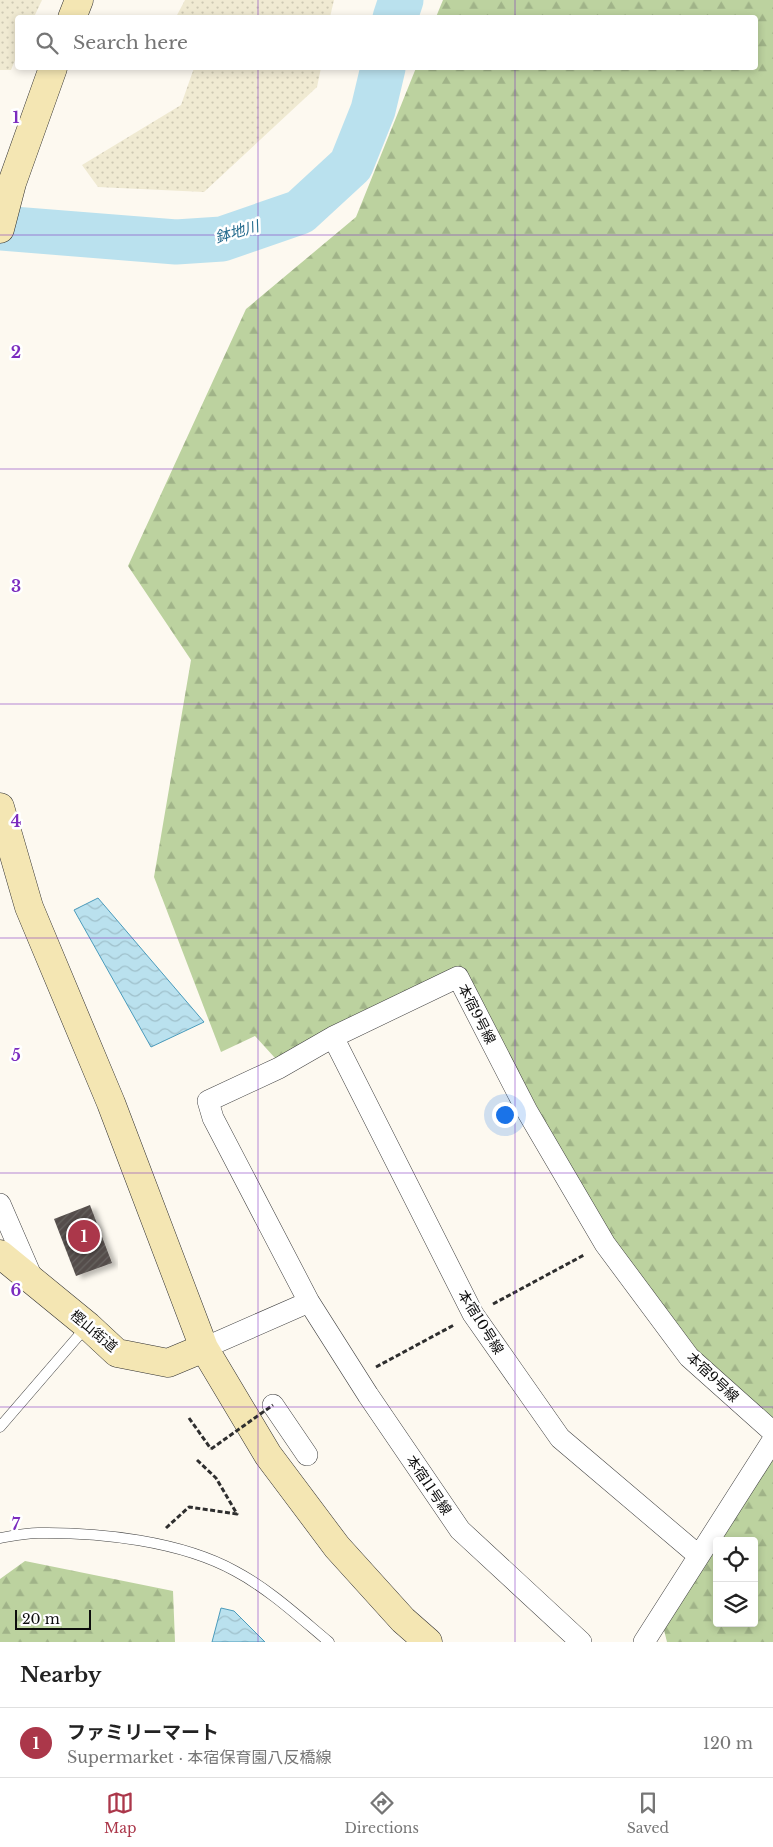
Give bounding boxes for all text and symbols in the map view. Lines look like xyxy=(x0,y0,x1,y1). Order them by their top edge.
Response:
search box xyxy=(15,15,758,70)
icon: search xyxy=(33,29,61,57)
text: Search here xyxy=(73,31,188,54)
text: 1 xyxy=(13,107,20,127)
water label: 鉢地川 xyxy=(213,216,263,247)
text: 2 xyxy=(11,342,21,362)
text: 3 xyxy=(11,576,21,596)
text: 4 xyxy=(11,811,21,831)
street label: 本宿9号線 xyxy=(454,981,500,1047)
text: 5 xyxy=(11,1045,21,1065)
your location xyxy=(492,1102,518,1128)
pin: 1 xyxy=(68,1217,100,1255)
text: 6 xyxy=(11,1280,22,1300)
street label: 本宿10号線 xyxy=(454,1287,508,1357)
street label: 樫山街道 xyxy=(67,1306,121,1356)
street label: 本宿9号線 xyxy=(683,1348,743,1406)
street label: 本宿11号線 xyxy=(402,1452,456,1518)
text: 7 xyxy=(12,1514,21,1534)
map controls xyxy=(713,1537,758,1627)
button: locate xyxy=(713,1537,758,1582)
button: layers xyxy=(713,1582,758,1627)
scale bar xyxy=(15,1607,91,1630)
text: 20 m xyxy=(22,1610,60,1628)
text: Nearby xyxy=(20,1662,101,1688)
text: ファミリーマート xyxy=(67,1721,219,1744)
text: 1 xyxy=(33,1733,39,1753)
text: 120 m xyxy=(703,1733,753,1753)
text: Supermarket · 本宿保育園八反橋線 xyxy=(67,1747,332,1767)
tab: Map xyxy=(104,1789,137,1837)
tab: Directions xyxy=(344,1789,419,1837)
tab: Saved xyxy=(627,1789,669,1837)

